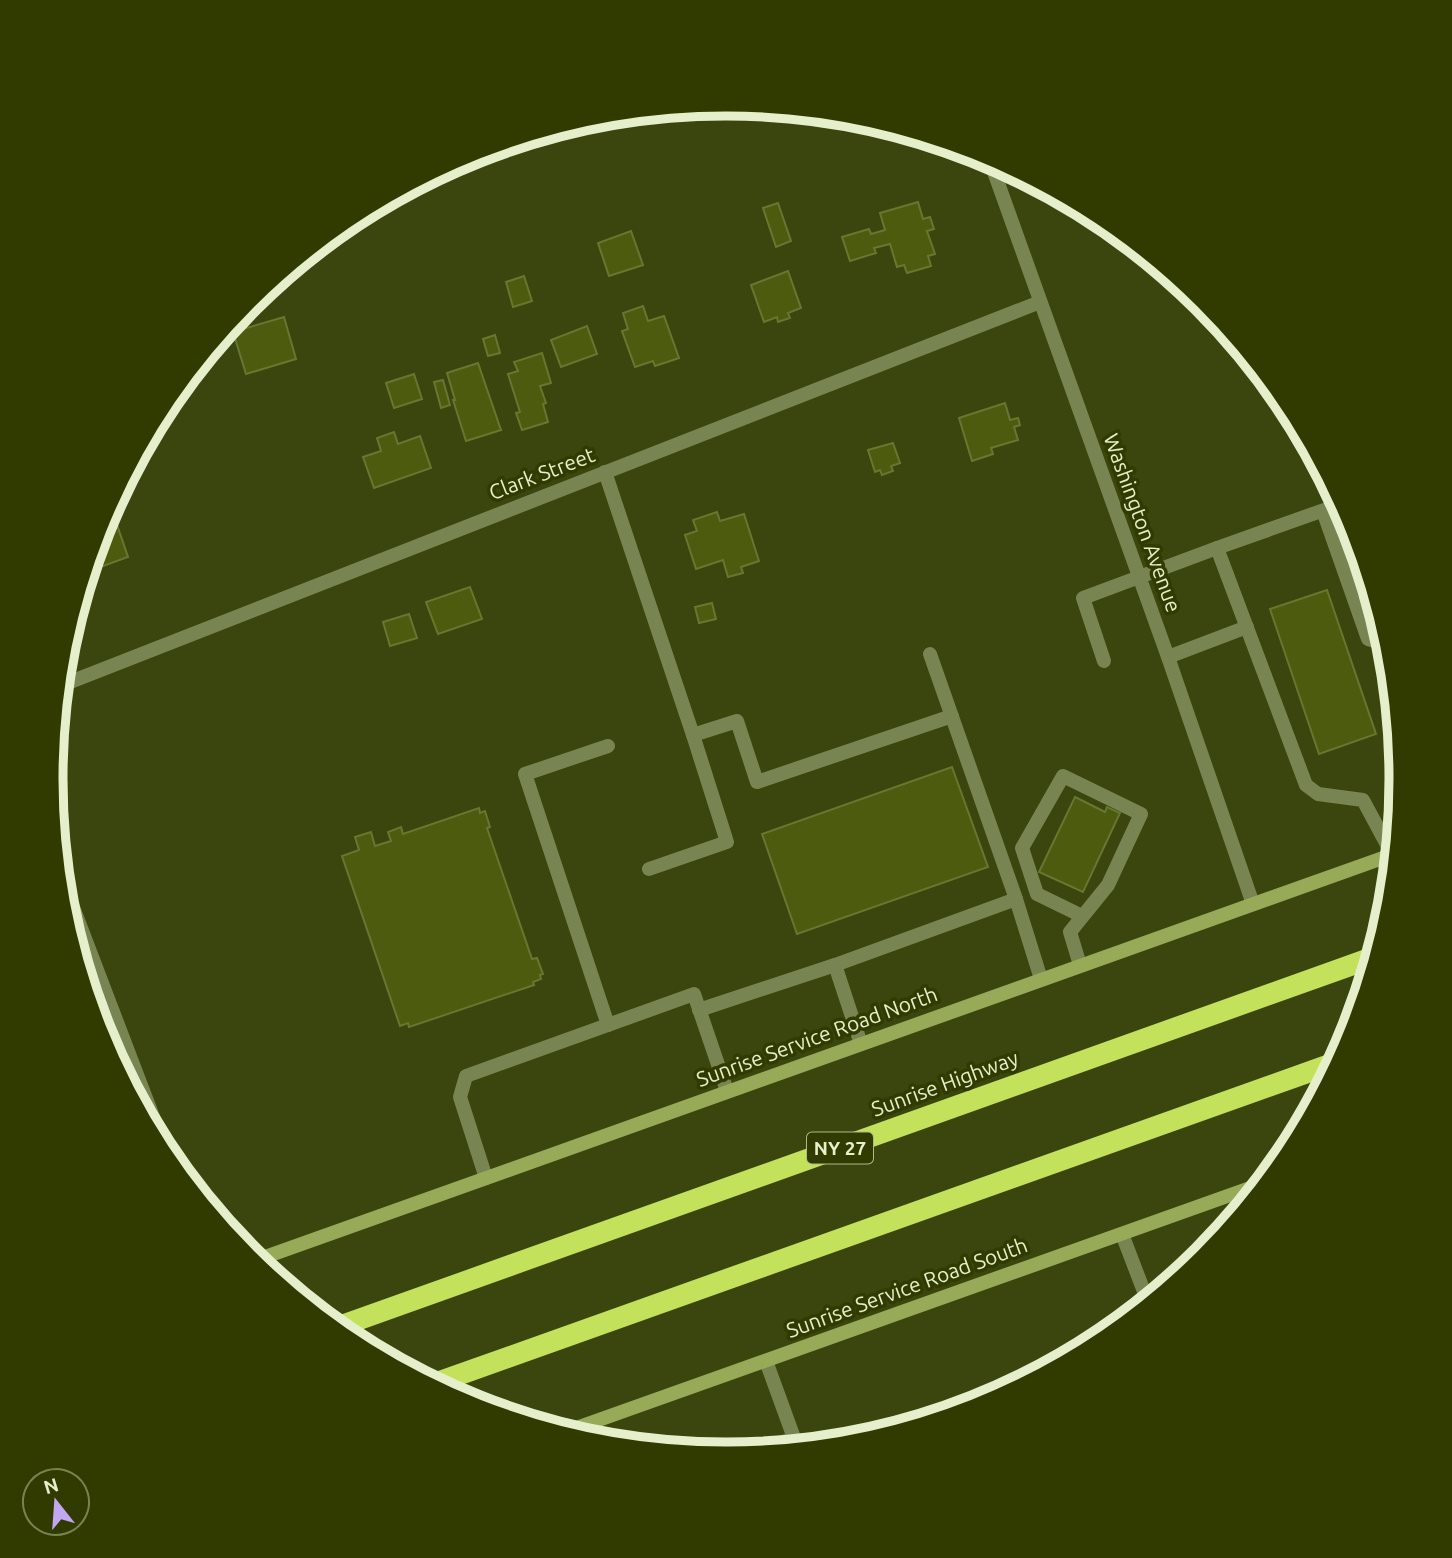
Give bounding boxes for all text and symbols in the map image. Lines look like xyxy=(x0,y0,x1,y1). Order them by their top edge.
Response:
street label: Washington Avenue xyxy=(1099,430,1186,615)
street label: Clark Street xyxy=(485,442,598,504)
street label: Sunrise Service Road North xyxy=(693,981,940,1091)
street label: Sunrise Highway xyxy=(868,1045,1021,1121)
road number: NY 27 xyxy=(807,1132,873,1164)
street label: Sunrise Service Road South xyxy=(783,1232,1030,1342)
north arrow xyxy=(21,1467,91,1537)
text: N xyxy=(41,1473,61,1498)

